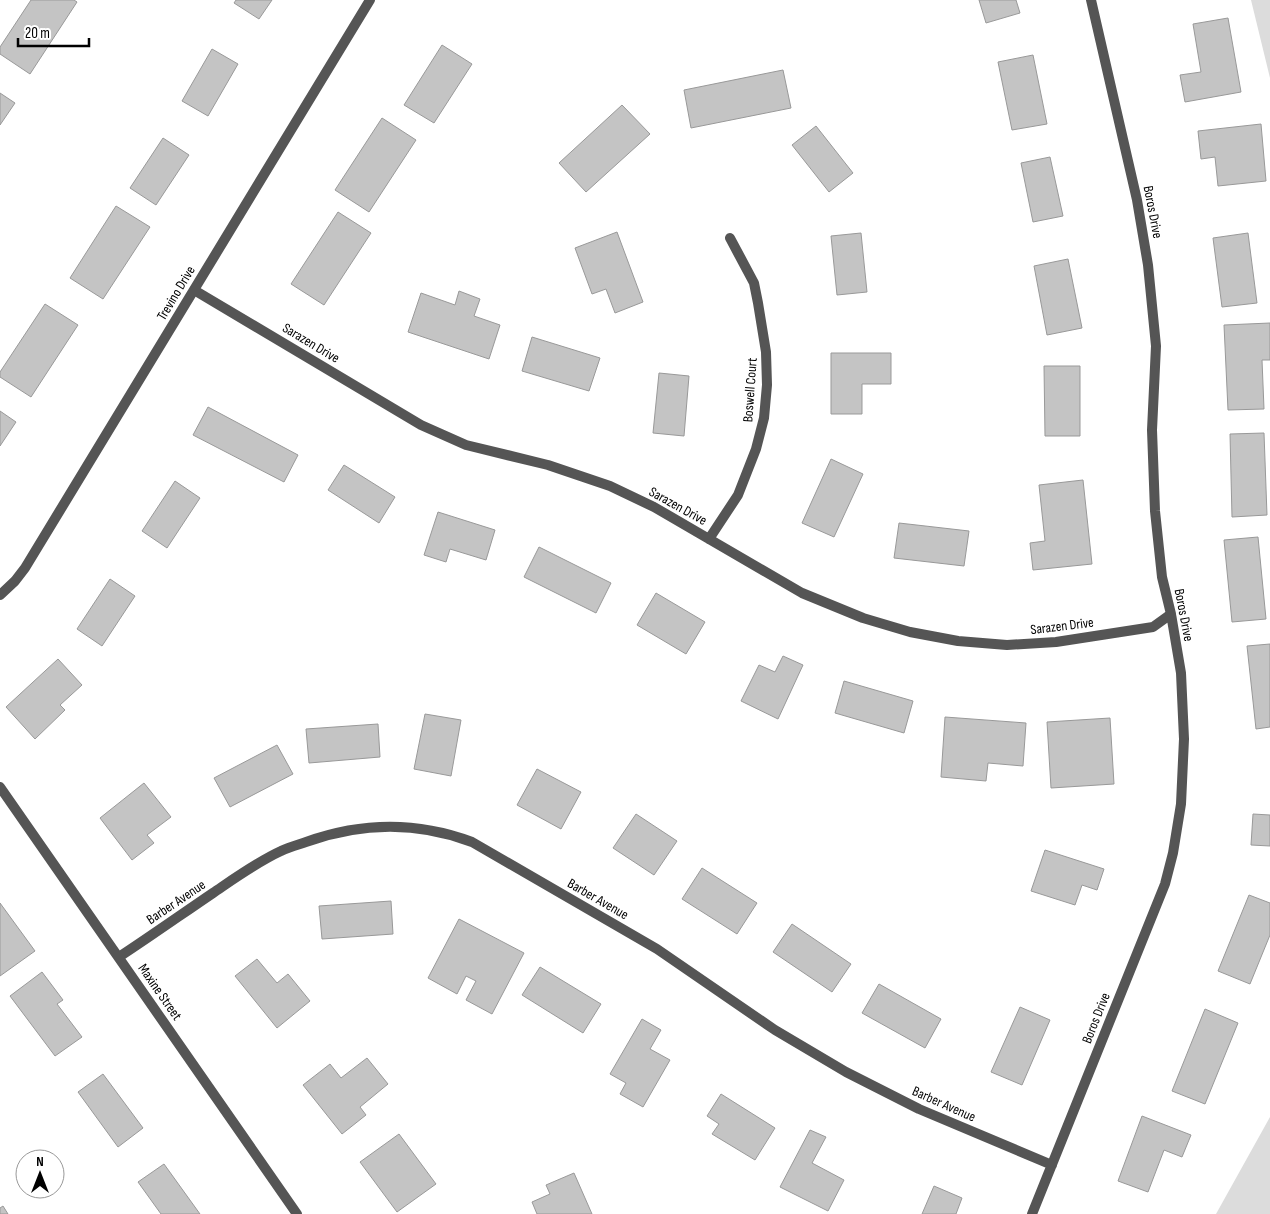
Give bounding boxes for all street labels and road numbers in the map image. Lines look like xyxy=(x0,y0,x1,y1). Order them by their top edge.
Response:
street label: Boros Drive xyxy=(1140,184,1166,240)
street label: Trevino Drive xyxy=(153,263,199,323)
street label: Sarazen Drive xyxy=(279,319,343,367)
street label: Boswell Court xyxy=(739,357,761,423)
street label: Sarazen Drive xyxy=(646,483,710,529)
street label: Boros Drive xyxy=(1171,587,1197,643)
street label: Sarazen Drive xyxy=(1029,614,1095,638)
street label: Barber Avenue xyxy=(564,875,632,923)
street label: Barber Avenue xyxy=(143,876,209,928)
street label: Maxine Street xyxy=(134,961,186,1023)
street label: Boros Drive xyxy=(1078,990,1114,1046)
street label: Barber Avenue xyxy=(910,1082,978,1126)

